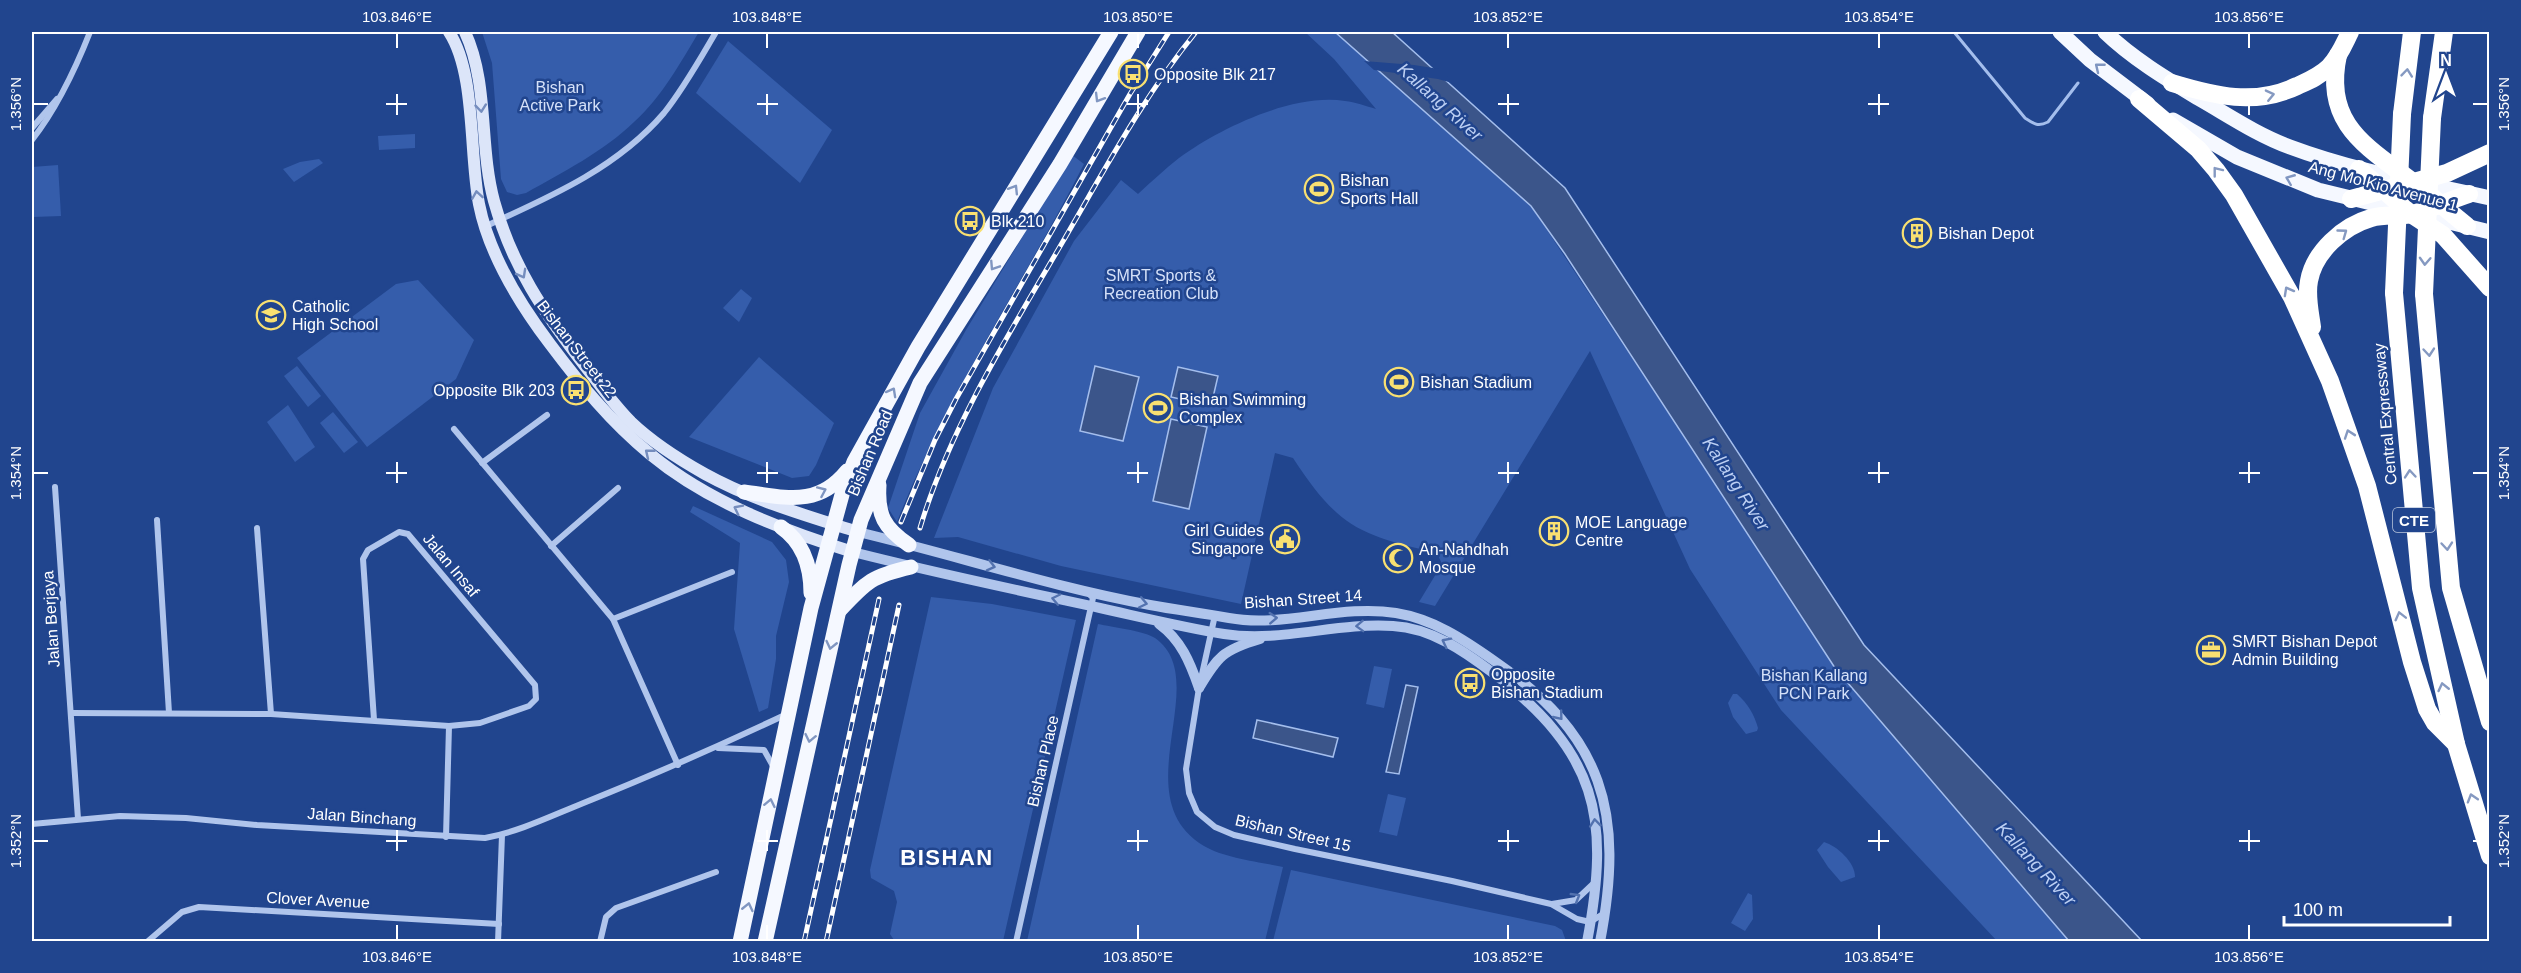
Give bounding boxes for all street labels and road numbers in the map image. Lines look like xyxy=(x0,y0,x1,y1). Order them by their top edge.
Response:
street label: Ang Mo Kio Avenue 1 xyxy=(2307,158,2459,214)
street label: Bishan Street 22 xyxy=(534,297,620,401)
street label: Central Expressway xyxy=(2370,342,2400,486)
street label: Bishan Road xyxy=(844,408,896,498)
road number: CTE xyxy=(2393,508,2435,532)
street label: Jalan Insaf xyxy=(420,530,483,601)
street label: Jalan Berjaya xyxy=(39,570,63,668)
street label: Bishan Street 14 xyxy=(1243,586,1363,612)
street label: Bishan Place xyxy=(1024,713,1062,808)
street label: Jalan Binchang xyxy=(307,805,417,829)
street label: Bishan Street 15 xyxy=(1233,811,1353,855)
street label: Clover Avenue xyxy=(266,889,370,911)

